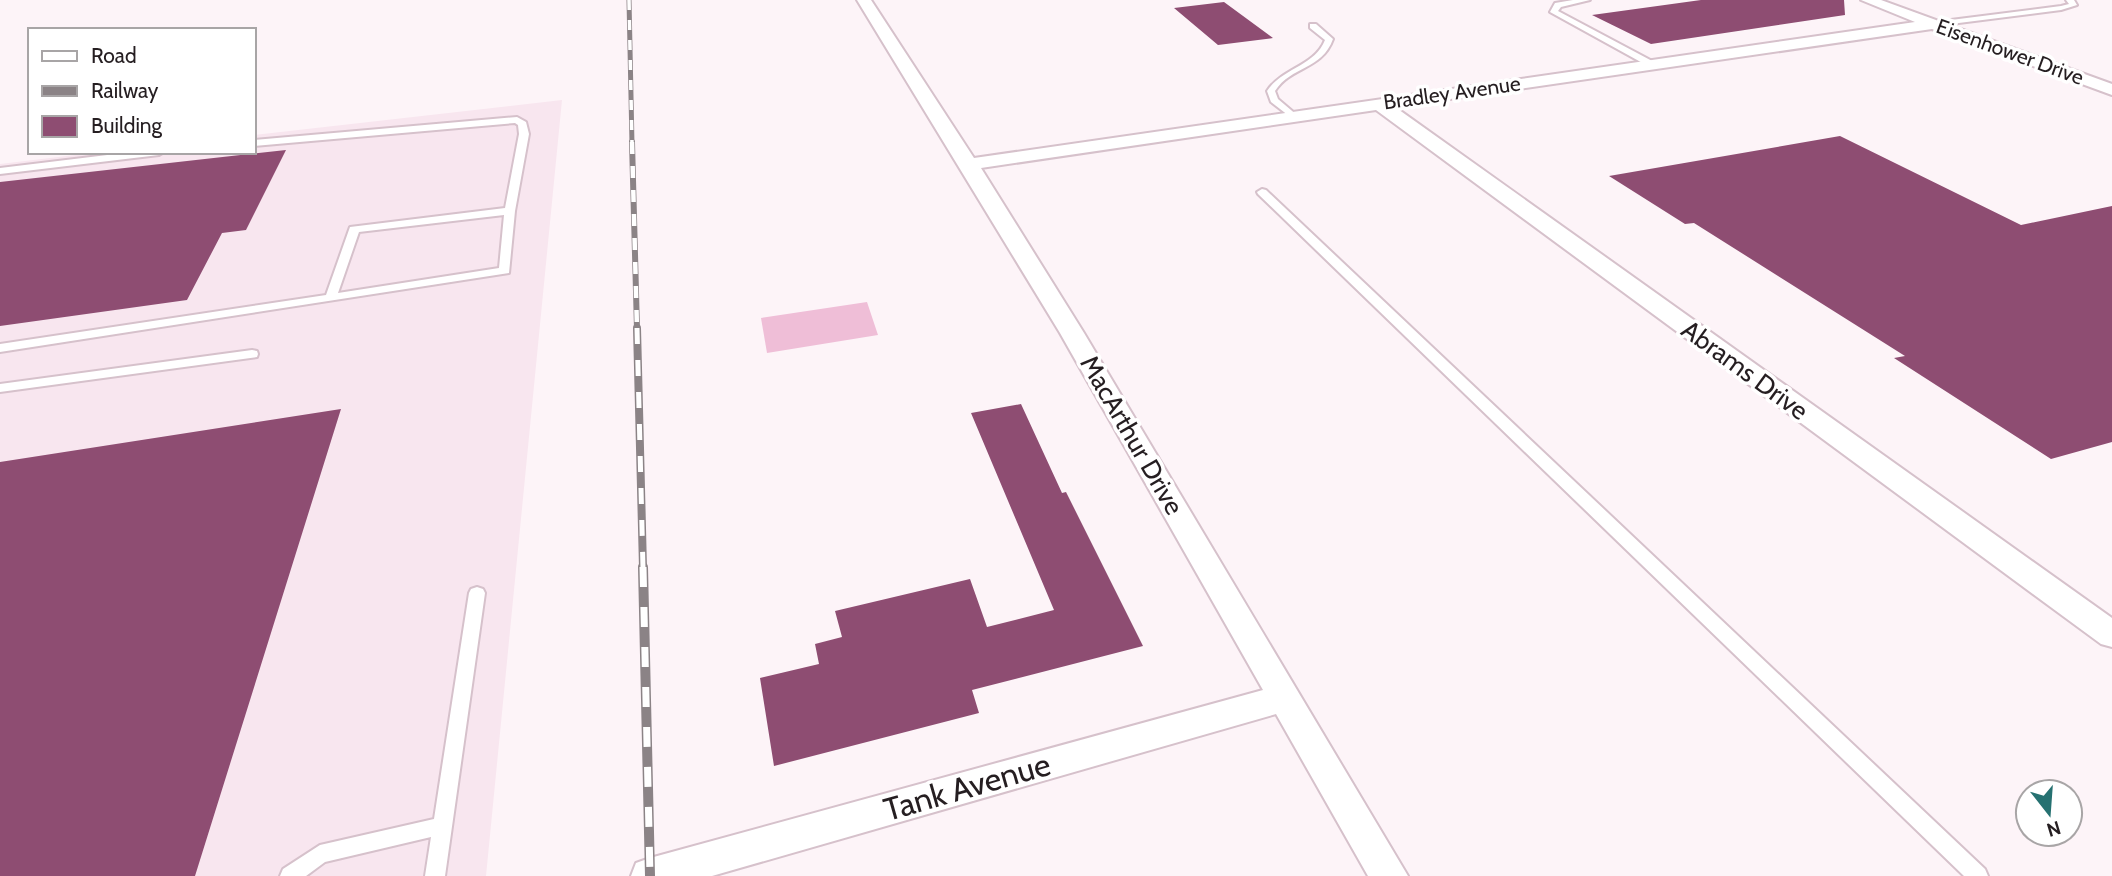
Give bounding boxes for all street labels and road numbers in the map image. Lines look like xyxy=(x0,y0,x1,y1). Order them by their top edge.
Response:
street label: Eisenhower Drive xyxy=(1933,13,2087,90)
street label: Bradley Avenue xyxy=(1382,70,1522,114)
street label: Abrams Drive xyxy=(1675,313,1815,427)
street label: MacArthur Drive xyxy=(1074,350,1190,520)
street label: Tank Avenue xyxy=(879,744,1055,829)

